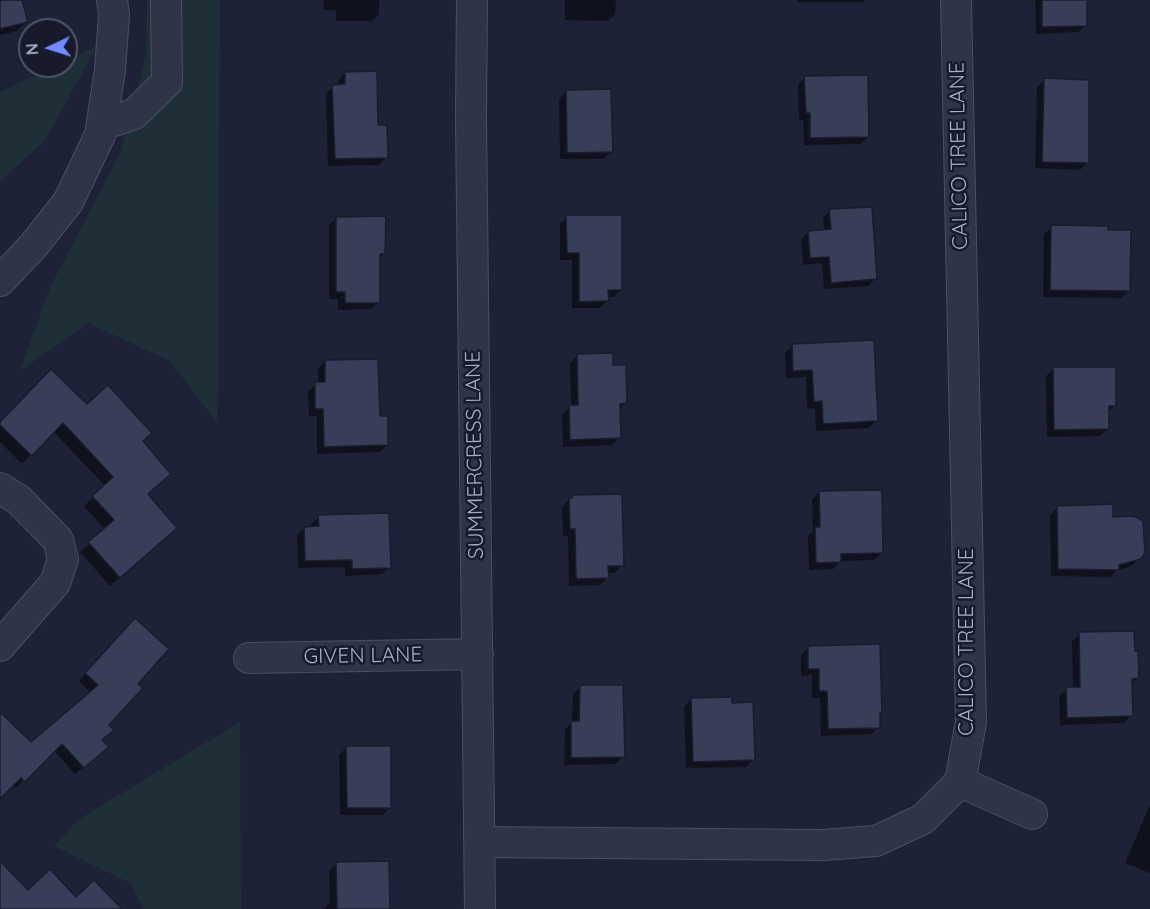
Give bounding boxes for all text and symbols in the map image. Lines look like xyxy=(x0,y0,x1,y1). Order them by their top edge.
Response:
north arrow xyxy=(18,18,78,78)
text: N xyxy=(22,43,42,56)
street label: CALICO TREE LANE xyxy=(945,62,973,250)
street label: SUMMERCRESS LANE xyxy=(461,351,489,559)
street label: CALICO TREE LANE xyxy=(954,548,980,736)
street label: GIVEN LANE xyxy=(303,642,423,670)

